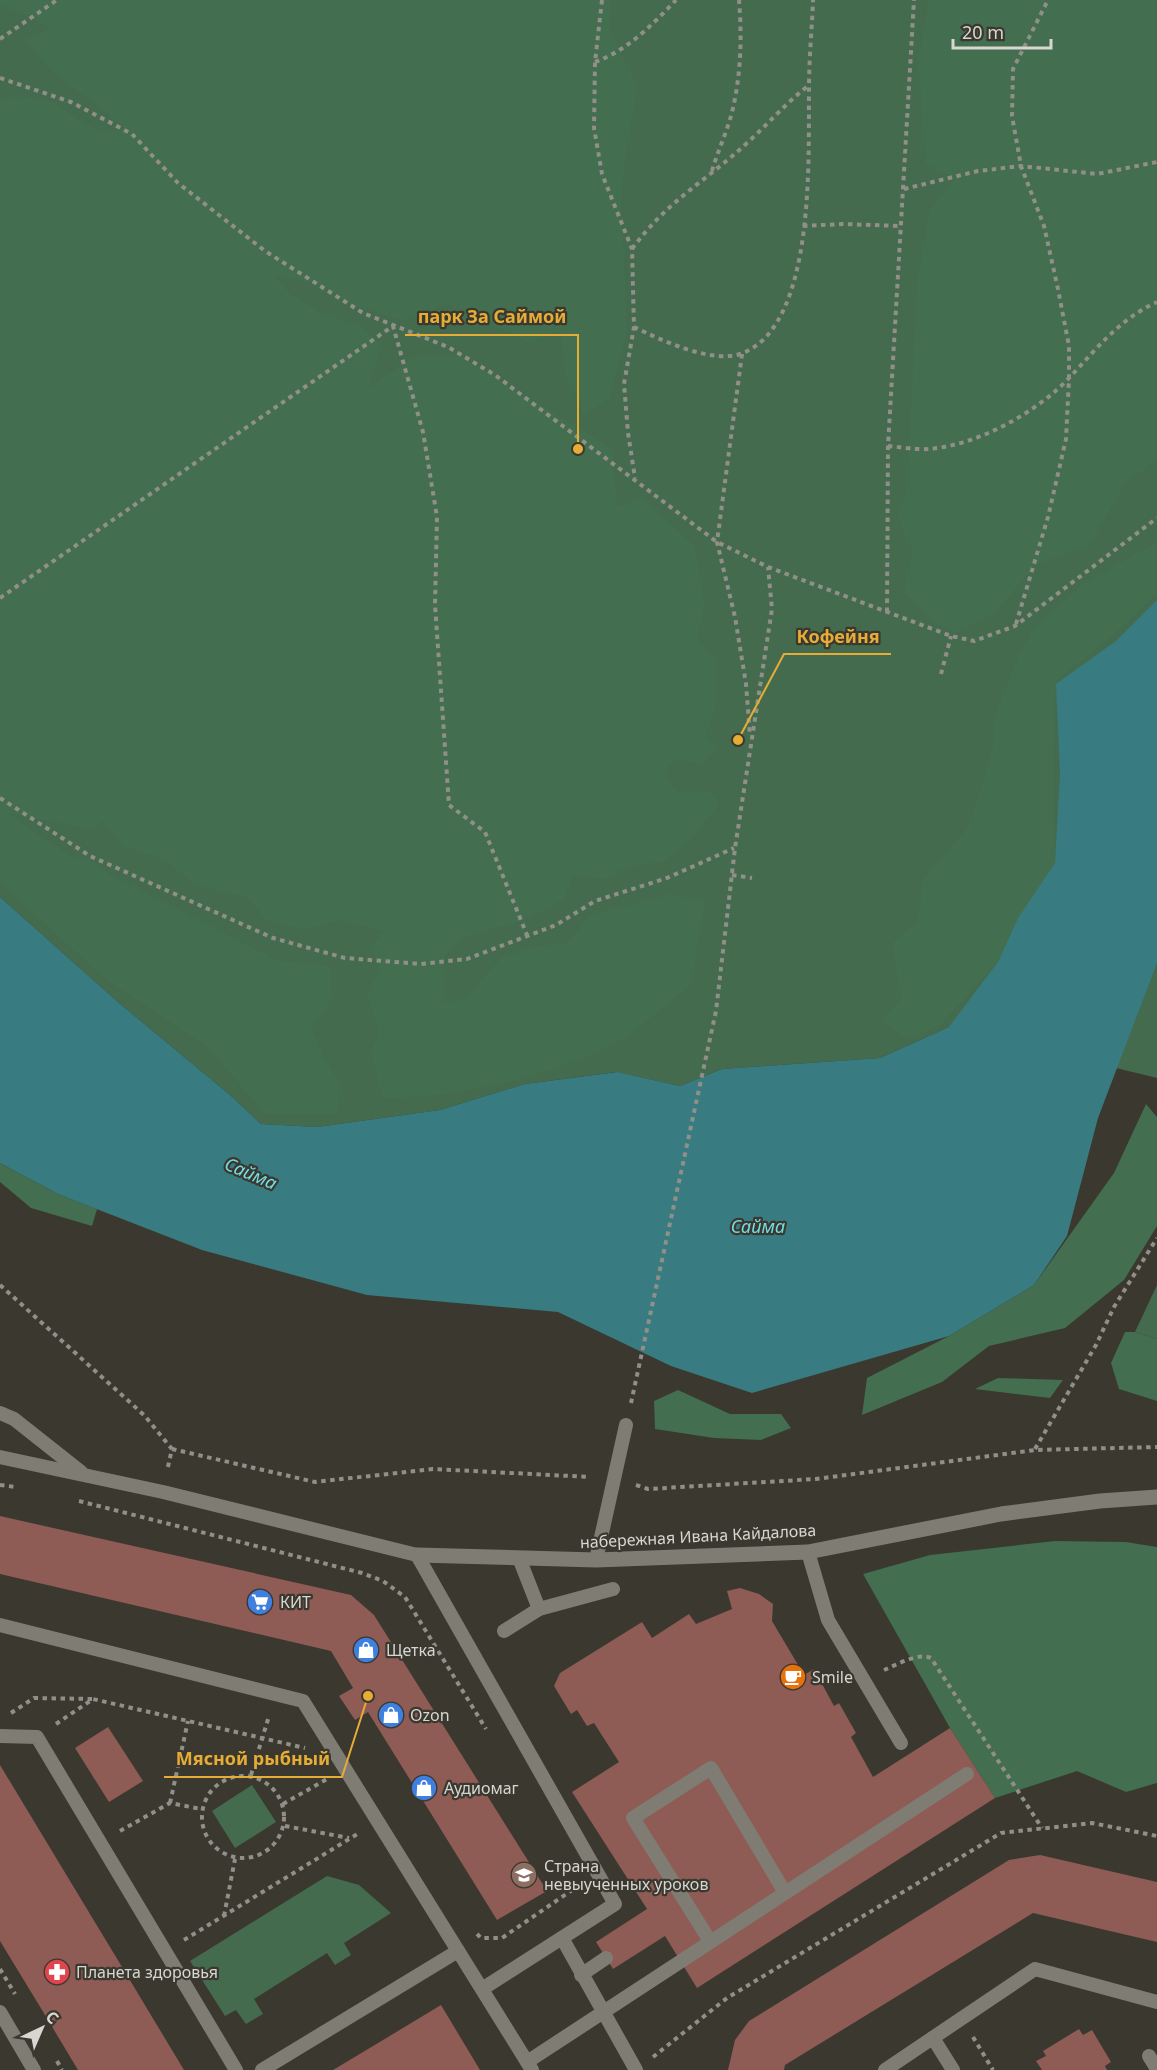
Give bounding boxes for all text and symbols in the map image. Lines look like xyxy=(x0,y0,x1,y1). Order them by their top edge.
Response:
scale bar xyxy=(953,12,1050,50)
text: 20 m xyxy=(962,20,1004,44)
callout: парк За Саймой xyxy=(405,299,578,335)
text: парк За Саймой xyxy=(418,304,566,328)
callout: Кофейня xyxy=(784,618,891,654)
text: Кофейня xyxy=(796,624,880,648)
water label: Сайма xyxy=(221,1151,281,1195)
water label: Сайма xyxy=(731,1214,785,1238)
street label: набережная Ивана Кайдалова xyxy=(579,1519,817,1553)
supermarket icon: КИТ xyxy=(245,1587,275,1617)
place label: КИТ xyxy=(280,1591,311,1613)
shop icon: Щетка xyxy=(351,1635,381,1665)
place label: Щетка xyxy=(386,1639,436,1661)
cafe icon: Smile xyxy=(778,1662,808,1692)
place label: Smile xyxy=(812,1666,853,1688)
shop icon: Ozon xyxy=(376,1700,406,1730)
place label: Ozon xyxy=(410,1704,450,1726)
callout: Мясной рыбный xyxy=(164,1741,342,1777)
text: Мясной рыбный xyxy=(176,1746,330,1770)
shop icon: Аудиомаг xyxy=(409,1773,439,1803)
place label: Аудиомаг xyxy=(444,1777,519,1799)
place label: Страна невыученных уроков xyxy=(544,1855,708,1895)
school or university icon: Страна невыученных уроков xyxy=(509,1860,539,1890)
pharmacy icon: Планета здоровья xyxy=(42,1957,72,1987)
place label: Планета здоровья xyxy=(76,1961,218,1983)
north arrow xyxy=(12,1998,72,2058)
text: С xyxy=(41,2006,64,2029)

